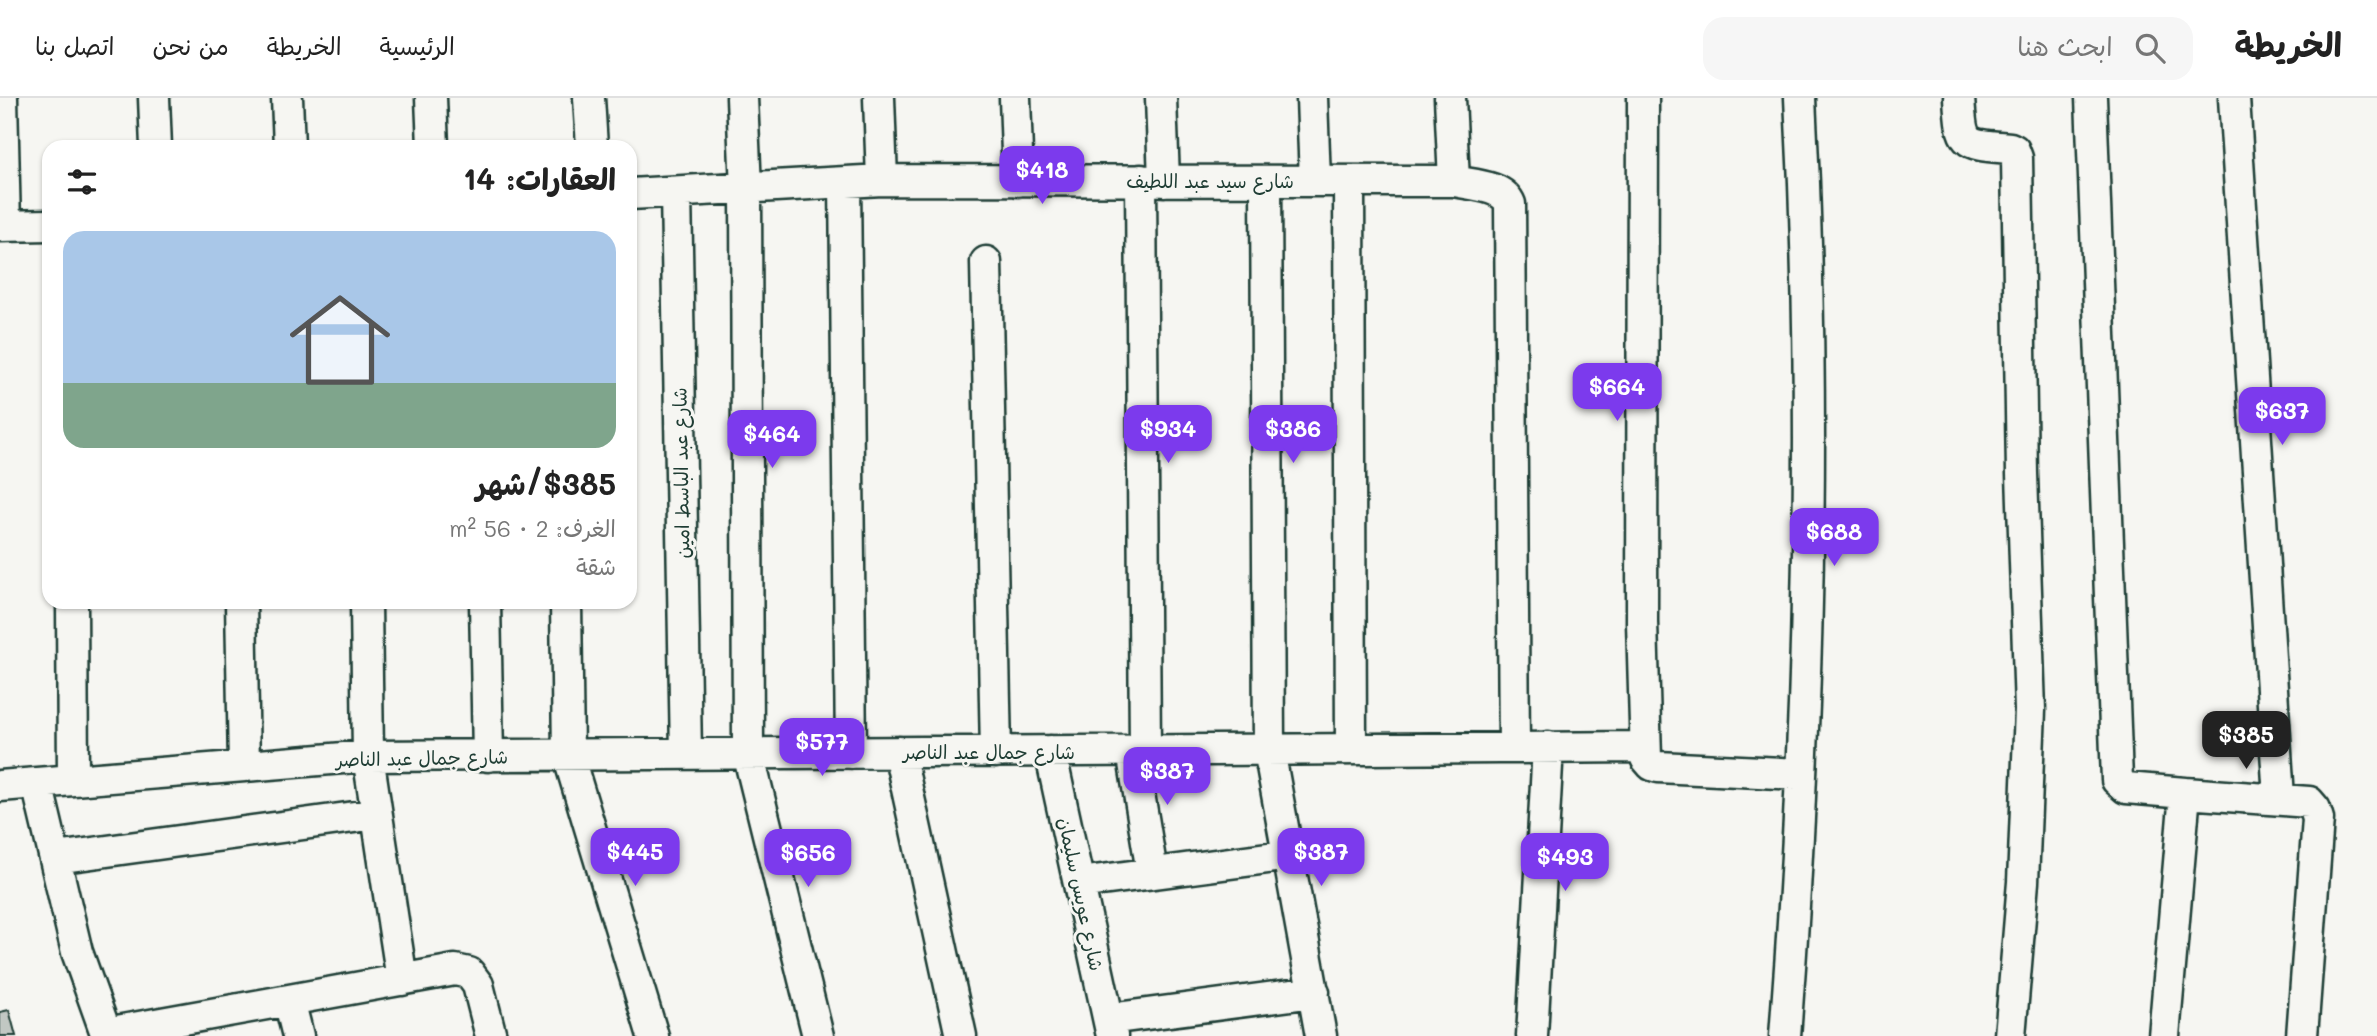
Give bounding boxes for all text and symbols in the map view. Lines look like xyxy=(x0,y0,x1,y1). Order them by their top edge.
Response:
search box xyxy=(1703,17,2193,80)
text: الخريطة xyxy=(2235,22,2342,65)
text: ابحث هنا xyxy=(2017,29,2113,63)
icon: search xyxy=(2131,29,2169,67)
text: اتصل بنا xyxy=(35,30,114,61)
text: من نحن xyxy=(152,30,229,61)
text: الخريطة xyxy=(267,30,342,61)
text: الرئيسية xyxy=(380,30,455,61)
pin: $418 xyxy=(1001,146,1083,206)
text: $418 xyxy=(1015,154,1069,184)
text: العقارات: 14 xyxy=(463,158,616,198)
icon: filters xyxy=(63,163,101,201)
street label: شارع سيد عبد اللطيف xyxy=(1126,168,1294,195)
icon: home xyxy=(277,277,403,403)
pin: $664 xyxy=(1576,364,1658,423)
text: $664 xyxy=(1589,371,1645,401)
street label: شارع عبد الباسط امين xyxy=(667,387,696,559)
pin: $637 xyxy=(2241,388,2323,447)
text: $637 xyxy=(2255,395,2309,425)
pin: $934 xyxy=(1127,406,1209,465)
pin: $386 xyxy=(1252,406,1334,465)
pin: $464 xyxy=(731,410,813,470)
text: $934 xyxy=(1140,413,1196,443)
text: $386 xyxy=(1265,413,1321,443)
text: $464 xyxy=(743,418,801,448)
text: $385/شهر xyxy=(476,463,616,503)
pin: $688 xyxy=(1793,508,1875,568)
text: الغرف: 2 · 56 m² xyxy=(449,513,616,543)
text: $688 xyxy=(1806,516,1862,546)
text: شقة xyxy=(576,551,616,581)
pin: $385 xyxy=(2205,712,2287,771)
pin: $577 xyxy=(781,718,863,778)
text: $385 xyxy=(2218,719,2274,749)
text: $577 xyxy=(795,726,849,756)
street label: شارع جمال عبد الناصر xyxy=(901,739,1075,766)
street label: شارع جمال عبد الناصر xyxy=(334,744,508,774)
pin: $387 xyxy=(1126,748,1208,807)
text: $387 xyxy=(1139,755,1195,785)
street label: شارع عويس سليمان xyxy=(1051,815,1110,973)
pin: $445 xyxy=(594,828,676,888)
pin: $387 xyxy=(1280,828,1362,888)
pin: $656 xyxy=(767,830,849,889)
pin: $493 xyxy=(1524,834,1606,893)
text: $445 xyxy=(607,836,663,866)
text: $387 xyxy=(1293,836,1349,866)
text: $656 xyxy=(780,837,836,867)
text: $493 xyxy=(1537,841,1593,871)

